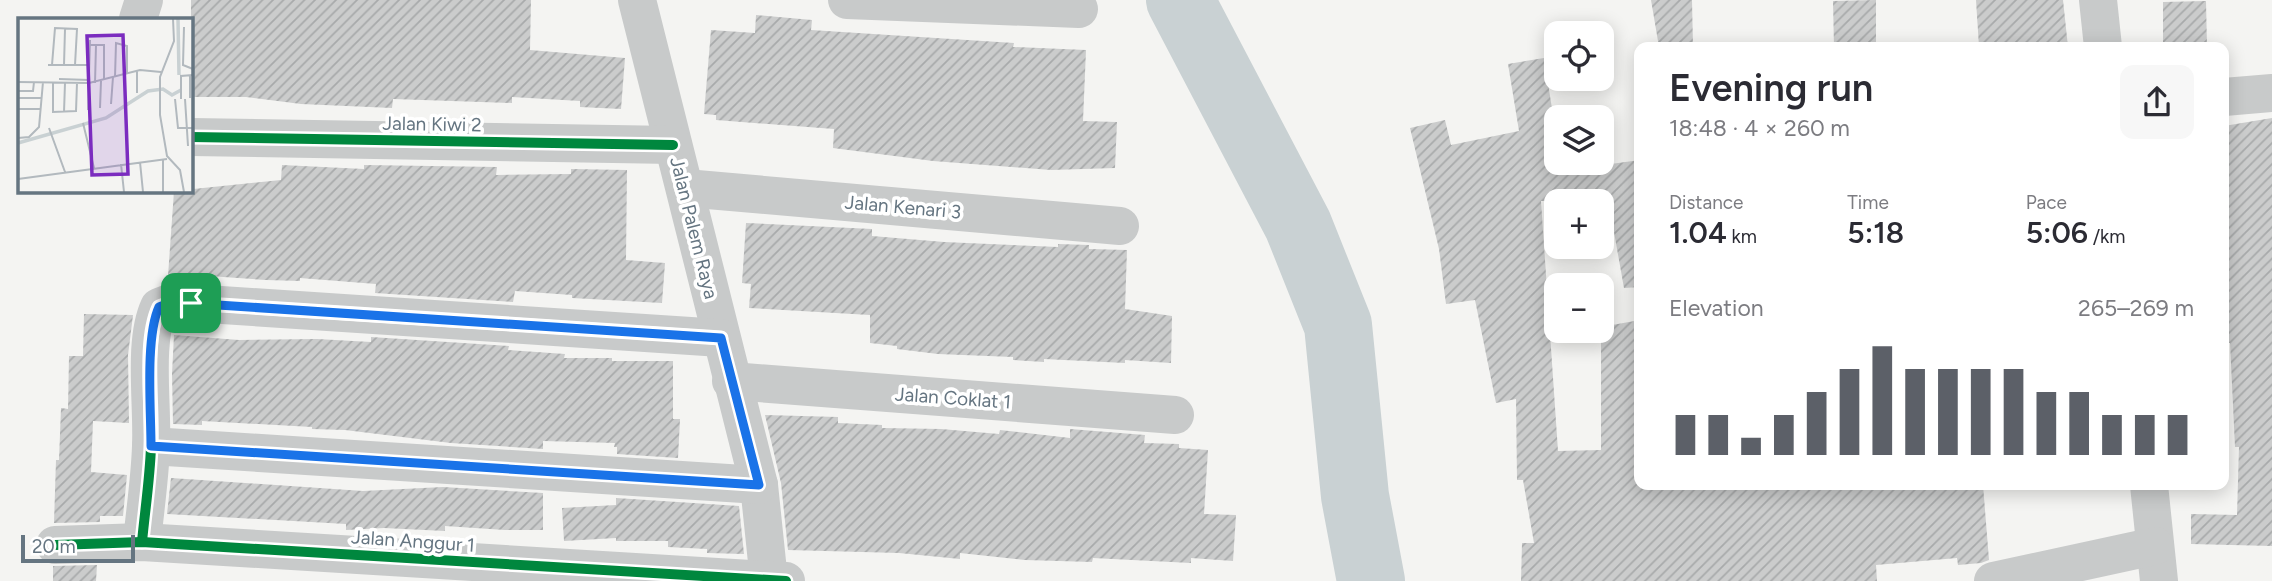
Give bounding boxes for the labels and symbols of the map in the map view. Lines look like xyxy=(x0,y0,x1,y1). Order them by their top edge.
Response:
inset map xyxy=(18,18,192,192)
street label: Jalan Kiwi 2 xyxy=(382,112,482,136)
street label: Jalan Palem Raya xyxy=(665,155,723,301)
street label: Jalan Kenari 3 xyxy=(844,190,962,224)
pin xyxy=(161,273,221,333)
street label: Jalan Coklat 1 xyxy=(894,382,1012,414)
street label: Jalan Anggur 1 xyxy=(350,525,476,557)
scale bar xyxy=(21,532,135,564)

